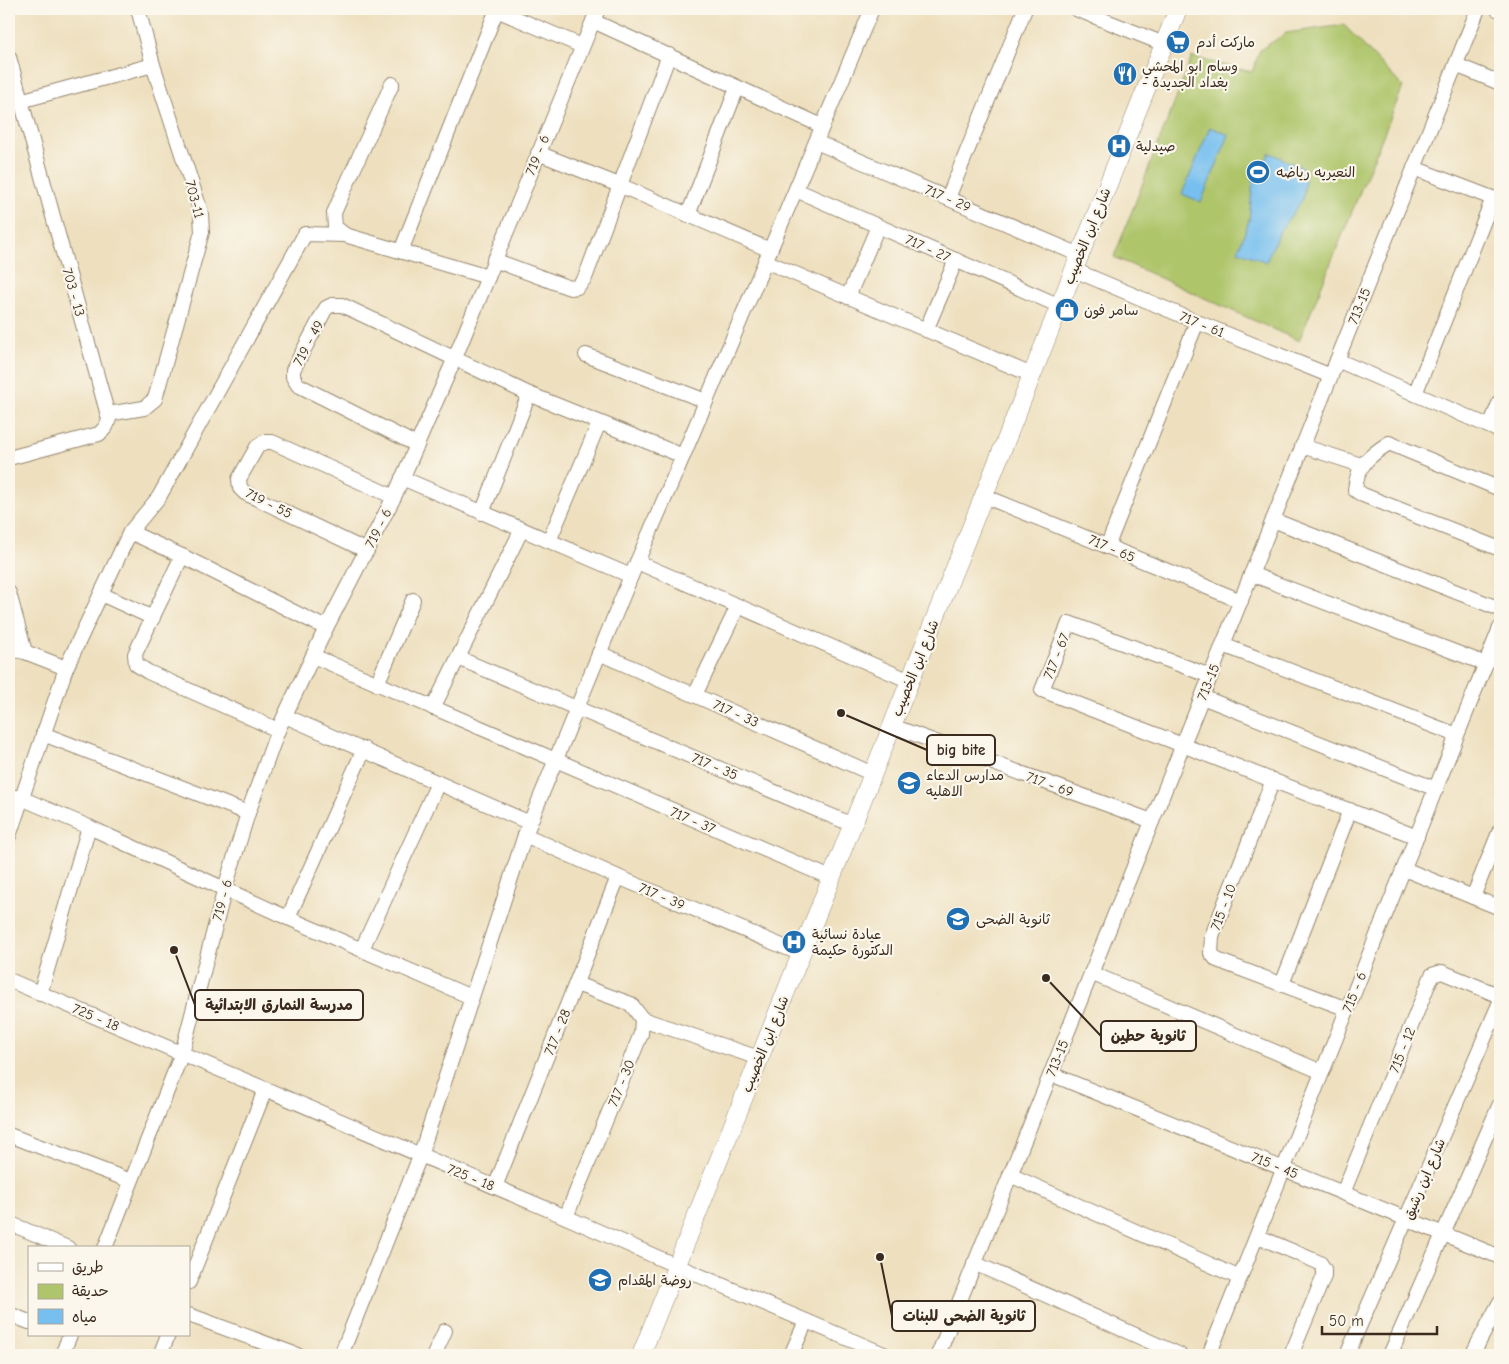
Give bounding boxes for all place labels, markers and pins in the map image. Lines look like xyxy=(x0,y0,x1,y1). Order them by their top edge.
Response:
supermarket icon: ماركت أدم xyxy=(1165,29,1191,55)
place label: ماركت أدم xyxy=(1196,34,1255,54)
place label: وسام ابو المحشي - بغداد الجديدة xyxy=(1142,58,1238,91)
restaurant icon: وسام ابو المحشي - بغداد الجديدة xyxy=(1112,61,1138,87)
hospital icon: صيدلية xyxy=(1106,133,1132,159)
place label: صيدلية xyxy=(1136,138,1175,155)
sports icon: النعيريه رياضه xyxy=(1245,159,1271,185)
place label: النعيريه رياضه xyxy=(1276,164,1355,181)
shop icon: سامر فون xyxy=(1054,297,1080,323)
place label: سامر فون xyxy=(1084,302,1139,319)
callout: big bite xyxy=(927,735,995,765)
place label: مدارس الدعاء الاهليه xyxy=(926,767,1004,800)
school or university icon: مدارس الدعاء الاهليه xyxy=(896,770,922,796)
school or university icon: ثانوية الضحى xyxy=(945,906,971,932)
place label: ثانوية الضحى xyxy=(976,911,1051,928)
place label: عيادة نسائية الدكتورة حكيمة xyxy=(812,926,893,960)
hospital icon: عيادة نسائية الدكتورة حكيمة xyxy=(781,929,807,955)
callout: مدرسة النمارق الابتدائية xyxy=(195,990,363,1020)
callout: ثانوية حطين xyxy=(1101,1021,1196,1051)
school or university icon: روضة المقدام xyxy=(587,1267,613,1293)
place label: روضة المقدام xyxy=(618,1272,692,1291)
callout: ثانوية الضحى للبنات xyxy=(892,1301,1035,1331)

